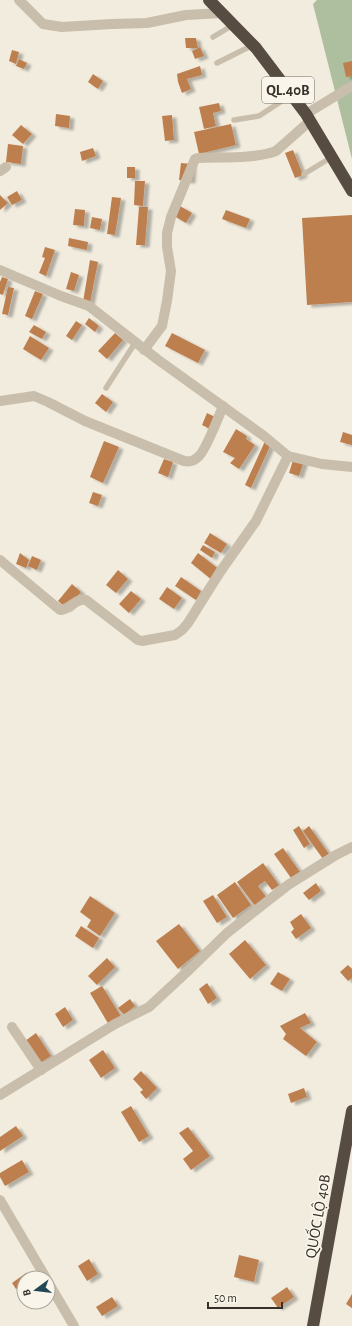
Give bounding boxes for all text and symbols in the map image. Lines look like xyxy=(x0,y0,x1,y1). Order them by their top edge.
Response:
road number: QL.40B xyxy=(262,77,314,103)
street label: QUỐC LỘ 40B xyxy=(299,1172,334,1260)
north arrow xyxy=(16,1270,56,1310)
scale bar xyxy=(208,1284,282,1310)
text: B xyxy=(21,1287,33,1297)
text: 50 m xyxy=(214,1292,237,1304)

